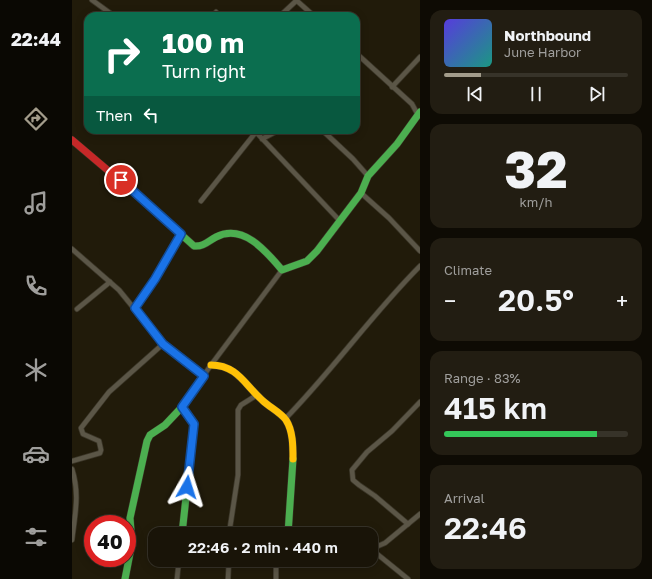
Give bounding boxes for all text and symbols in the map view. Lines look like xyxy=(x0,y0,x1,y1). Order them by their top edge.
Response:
text: 100 m xyxy=(162,26,244,59)
text: Northbound xyxy=(504,26,591,44)
text: 22:44 xyxy=(11,28,61,50)
icon: right xyxy=(96,28,148,80)
text: June Harbor xyxy=(504,44,581,60)
text: Turn right xyxy=(162,60,246,82)
icon: previous xyxy=(464,83,486,105)
icon: pause xyxy=(525,83,547,105)
icon: next xyxy=(586,83,608,105)
icon: left xyxy=(140,104,162,126)
icon: directions xyxy=(22,105,50,133)
text: Then xyxy=(96,106,132,124)
text: 32 xyxy=(504,137,568,199)
pin xyxy=(104,163,138,197)
icon: arrive xyxy=(110,169,132,191)
icon: music xyxy=(22,189,50,217)
text: km/h xyxy=(519,194,553,210)
text: Climate xyxy=(444,262,492,278)
icon: phone xyxy=(22,272,50,300)
text: 20.5° xyxy=(498,282,574,318)
text: − xyxy=(444,287,456,314)
text: + xyxy=(616,287,628,314)
icon: climate xyxy=(22,356,50,384)
text: Range · 83% xyxy=(444,370,520,386)
text: 415 km xyxy=(444,390,547,426)
icon: car xyxy=(22,440,50,468)
position arrow xyxy=(166,466,208,508)
text: Arrival xyxy=(444,490,485,506)
text: 22:46 xyxy=(444,510,527,546)
speed limit sign: 40 xyxy=(84,515,136,567)
icon: filters xyxy=(22,523,50,551)
text: 22:46 · 2 min · 440 m xyxy=(188,538,338,556)

